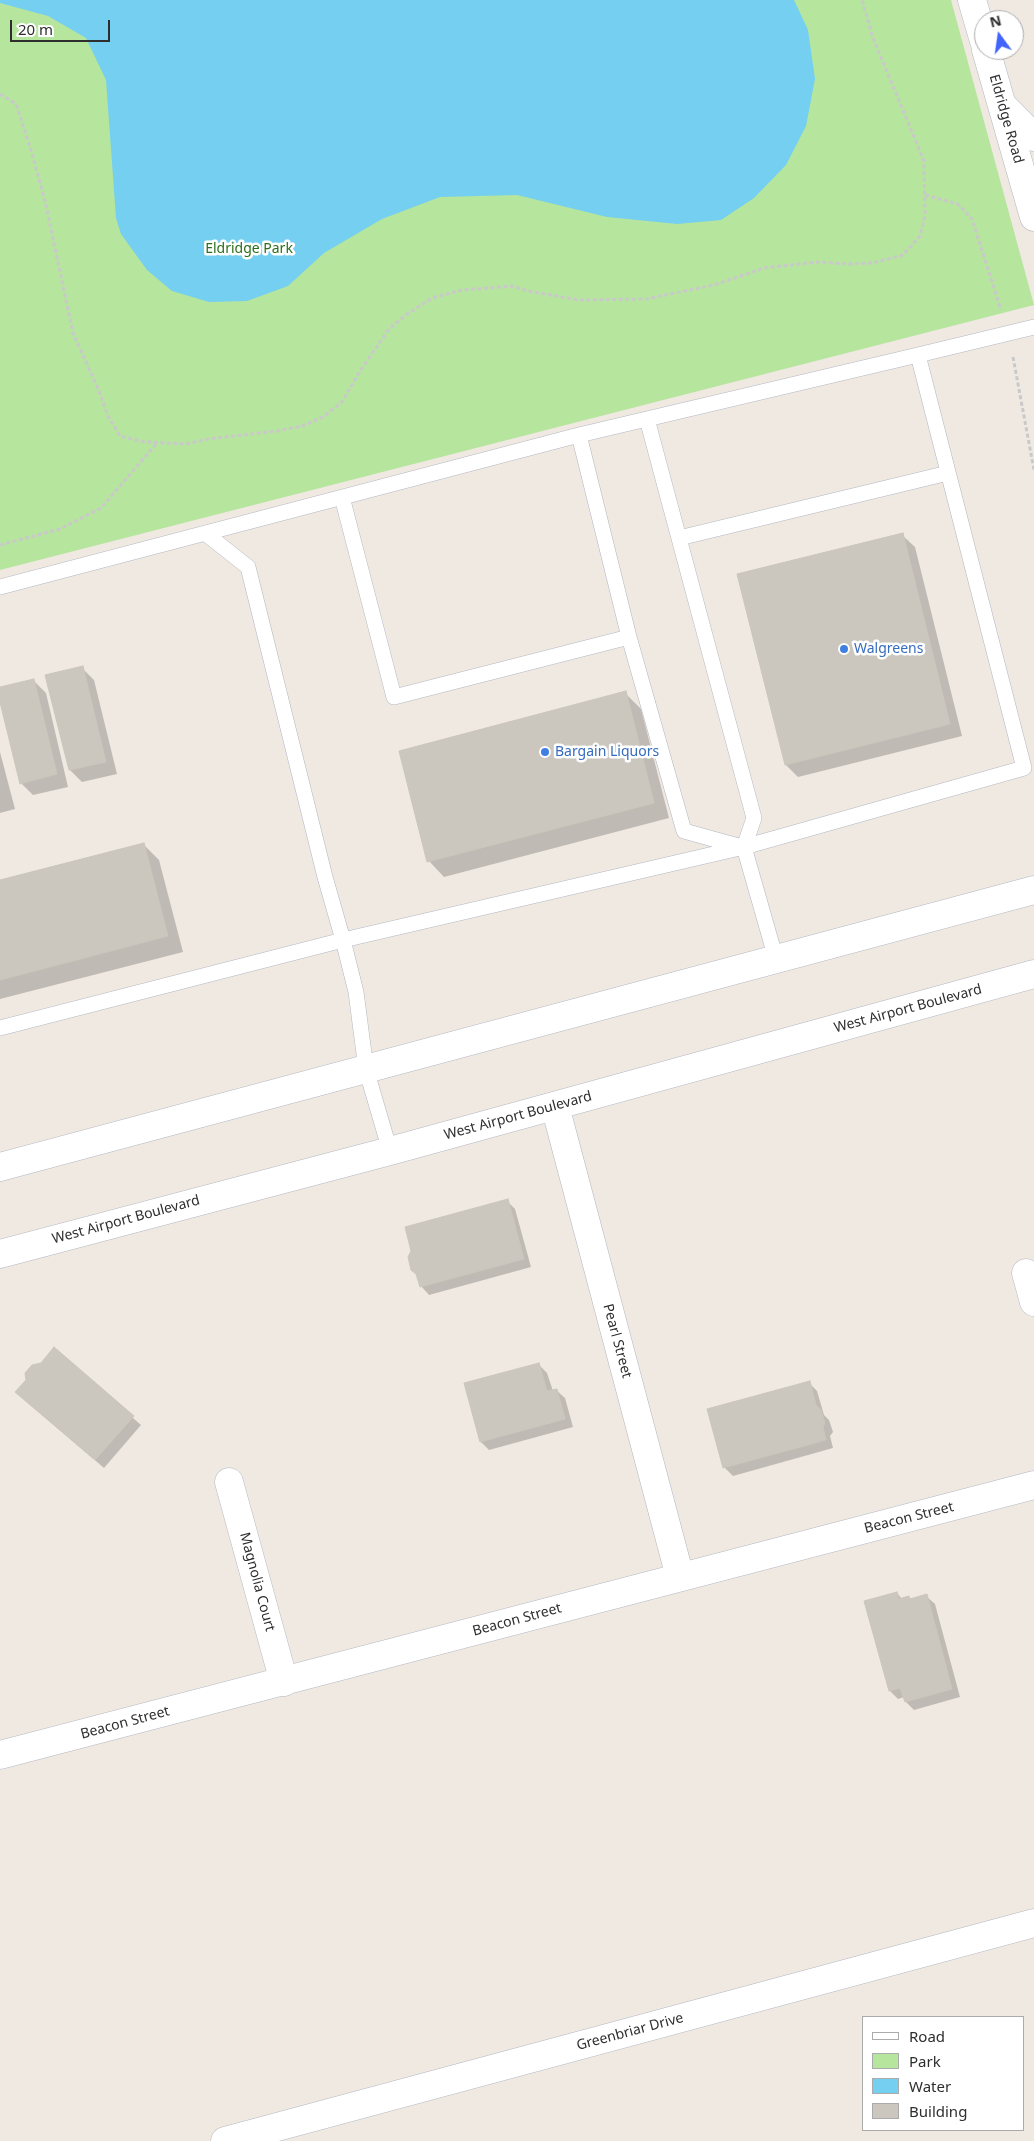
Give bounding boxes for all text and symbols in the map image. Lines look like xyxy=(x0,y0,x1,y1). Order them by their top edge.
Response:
scale bar xyxy=(12,10,112,42)
north arrow xyxy=(974,10,1024,60)
text: N xyxy=(988,10,1003,32)
text: 20 m xyxy=(18,19,53,39)
street label: Eldridge Road xyxy=(985,73,1027,165)
park label: Eldridge Park xyxy=(205,241,293,257)
place label: Walgreens xyxy=(854,641,923,657)
marker: Walgreens xyxy=(838,643,850,655)
place label: Bargain Liquors xyxy=(555,744,659,760)
marker: Bargain Liquors xyxy=(539,746,551,758)
street label: West Airport Boulevard xyxy=(832,981,984,1037)
street label: West Airport Boulevard xyxy=(442,1088,594,1144)
street label: West Airport Boulevard xyxy=(50,1192,202,1248)
street label: Pearl Street xyxy=(599,1302,635,1380)
street label: Beacon Street xyxy=(863,1499,955,1537)
street label: Magnolia Court xyxy=(236,1531,278,1633)
street label: Beacon Street xyxy=(471,1600,563,1640)
street label: Beacon Street xyxy=(79,1703,171,1743)
street label: Greenbriar Drive xyxy=(575,2010,685,2054)
legend xyxy=(862,2016,1024,2131)
text: Road xyxy=(909,2026,945,2046)
text: Park xyxy=(909,2051,941,2071)
text: Water xyxy=(909,2076,951,2096)
text: Building xyxy=(909,2101,967,2121)

